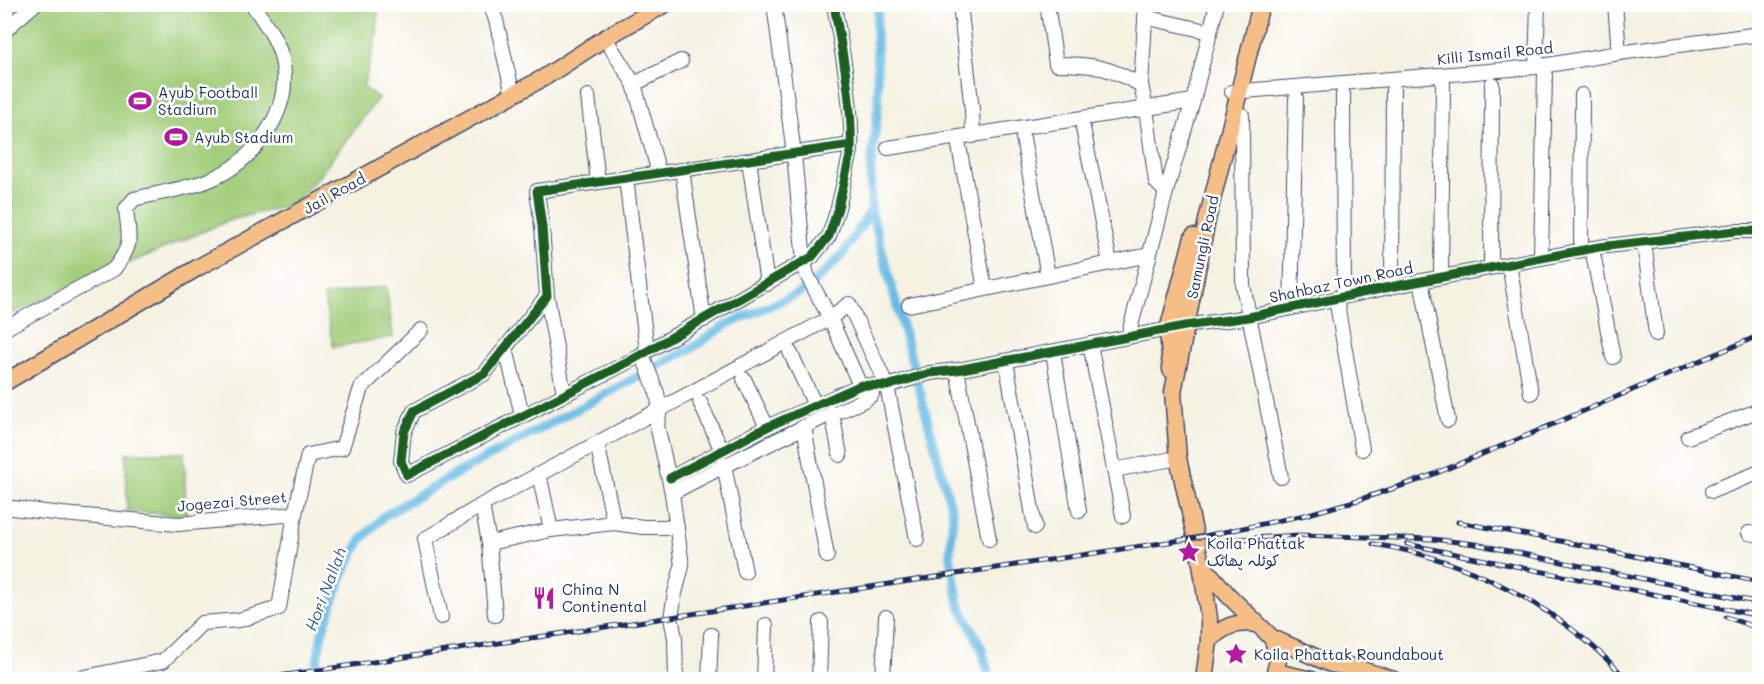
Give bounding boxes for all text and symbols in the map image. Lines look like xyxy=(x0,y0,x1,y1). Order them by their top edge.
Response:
street label: Killi Ismail Road xyxy=(1436,37,1554,69)
place label: Ayub Football Stadium xyxy=(158,82,258,119)
sports icon: Ayub Football Stadium xyxy=(127,88,153,114)
sports icon: Ayub Stadium xyxy=(163,124,189,150)
place label: Ayub Stadium xyxy=(194,127,293,147)
street label: Jail Road xyxy=(299,168,369,218)
street label: Samungli Road xyxy=(1181,193,1223,301)
street label: Shahbaz Town Road xyxy=(1267,257,1415,307)
street label: Jogezai Street xyxy=(176,486,288,516)
place label: Koila Phattak کوئلہ پھاٹک xyxy=(1207,533,1305,571)
place icon: Koila Phattak کوئلہ پھاٹک xyxy=(1176,539,1202,565)
water label: Hori Nallah xyxy=(299,544,351,634)
place label: China N Continental xyxy=(562,579,647,616)
restaurant icon: China N Continental xyxy=(531,585,557,611)
place icon: Koila Phattak Roundabout xyxy=(1223,641,1249,667)
place label: Koila Phattak Roundabout xyxy=(1254,644,1444,664)

